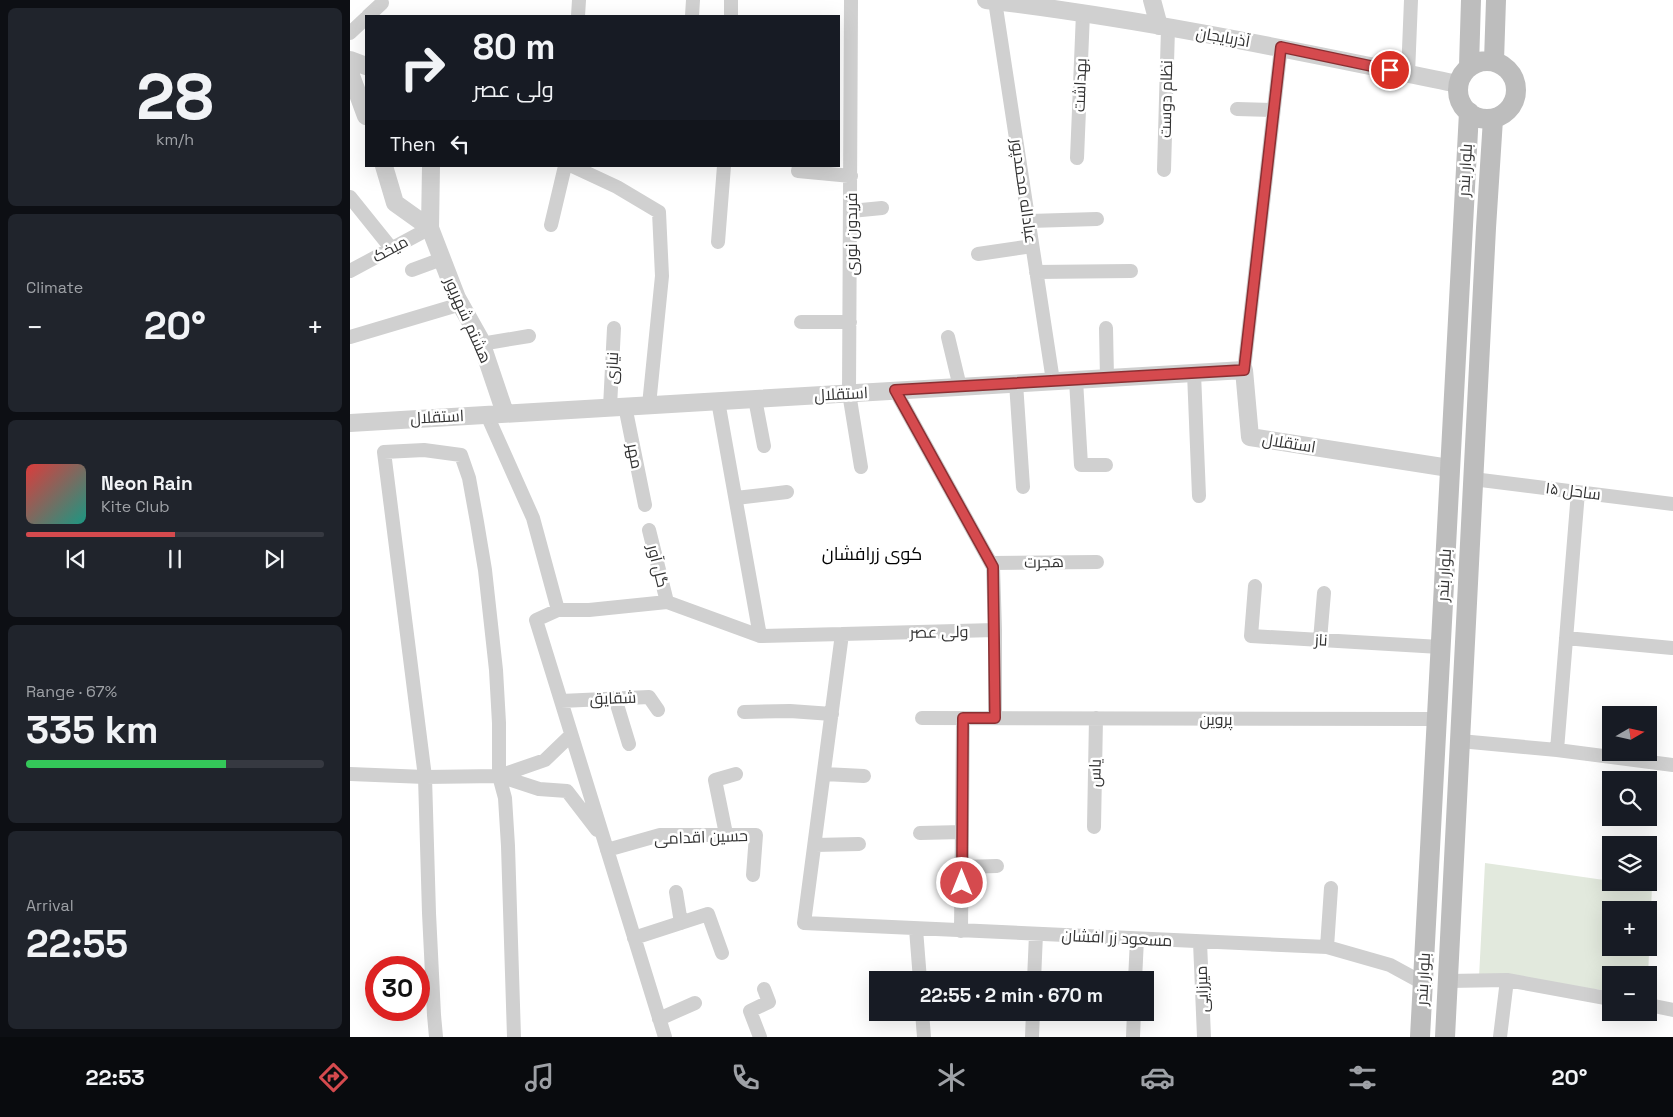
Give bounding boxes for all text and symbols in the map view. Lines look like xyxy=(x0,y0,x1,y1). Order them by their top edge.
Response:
street label: آذربایجان xyxy=(1194,22,1252,52)
text: 80 m xyxy=(473,25,555,69)
icon: right xyxy=(390,35,455,100)
pin xyxy=(1369,49,1411,91)
text: 28 xyxy=(136,55,214,138)
icon: arrive xyxy=(1376,56,1404,84)
street label: بهداشت xyxy=(1069,58,1091,112)
street label: نظام دوست xyxy=(1155,60,1178,138)
text: ولی عصر xyxy=(473,75,554,103)
text: km/h xyxy=(156,129,194,150)
icon: left xyxy=(446,130,474,158)
text: Then xyxy=(390,132,436,157)
street label: عباداله محمدپور xyxy=(1005,136,1042,245)
street label: بلوار بندر xyxy=(1453,143,1477,198)
street label: فریدون نوری xyxy=(841,193,862,275)
street label: میخک xyxy=(368,231,412,267)
street label: هشتم شهریور xyxy=(438,273,496,367)
text: Climate xyxy=(26,277,83,298)
text: 20° xyxy=(144,302,206,350)
text: − xyxy=(26,309,43,345)
text: + xyxy=(307,309,324,345)
street label: نیازی xyxy=(601,351,623,385)
street label: استقلال xyxy=(814,382,868,406)
street label: استقلال xyxy=(410,405,464,429)
street label: استقلال xyxy=(1261,428,1317,458)
street label: مهر xyxy=(622,440,648,471)
text: Neon Rain xyxy=(101,471,193,496)
street label: ساحل ۱۵ xyxy=(1544,477,1602,505)
text: Kite Club xyxy=(101,496,170,517)
street label: گل آور xyxy=(642,541,673,590)
district label: کوی زرافشان xyxy=(822,542,922,565)
icon: previous xyxy=(62,545,90,573)
icon: pause xyxy=(161,545,189,573)
icon: next xyxy=(260,545,288,573)
street label: بلوار بندر xyxy=(1432,548,1456,603)
street label: هجرت xyxy=(1024,551,1064,573)
street label: ولی عصر xyxy=(908,621,969,643)
street label: ناز xyxy=(1313,629,1328,651)
text: Range · 67% xyxy=(26,681,117,702)
street label: شقایق xyxy=(589,687,637,709)
text: 335 km xyxy=(26,706,159,754)
north arrow xyxy=(1602,706,1658,761)
map controls xyxy=(1602,706,1657,1021)
street label: پروین xyxy=(1199,709,1233,731)
street label: یاس xyxy=(1084,758,1106,787)
button: search xyxy=(1602,771,1657,826)
street label: حسین اقدامی xyxy=(654,825,748,849)
button: layers xyxy=(1602,836,1657,891)
position arrow xyxy=(935,856,987,908)
text: Arrival xyxy=(26,895,74,916)
button: + xyxy=(1602,901,1657,956)
text: 22:55 xyxy=(26,920,128,968)
street label: مسعود زر افشان xyxy=(1061,925,1173,951)
street label: بلوار بندر xyxy=(1411,952,1435,1007)
speed limit sign: 30 xyxy=(365,956,430,1021)
street label: میرزایی xyxy=(1191,965,1213,1013)
button: − xyxy=(1602,966,1657,1021)
text: 22:55 · 2 min · 670 m xyxy=(920,983,1103,1008)
icon: directions xyxy=(316,1060,351,1095)
icon: music xyxy=(522,1060,557,1095)
icon: phone xyxy=(728,1060,763,1095)
icon: climate xyxy=(934,1060,969,1095)
icon: car xyxy=(1140,1060,1175,1095)
icon: filters xyxy=(1345,1060,1380,1095)
text: 22:53 xyxy=(85,1063,145,1091)
text: 20° xyxy=(1551,1063,1587,1091)

